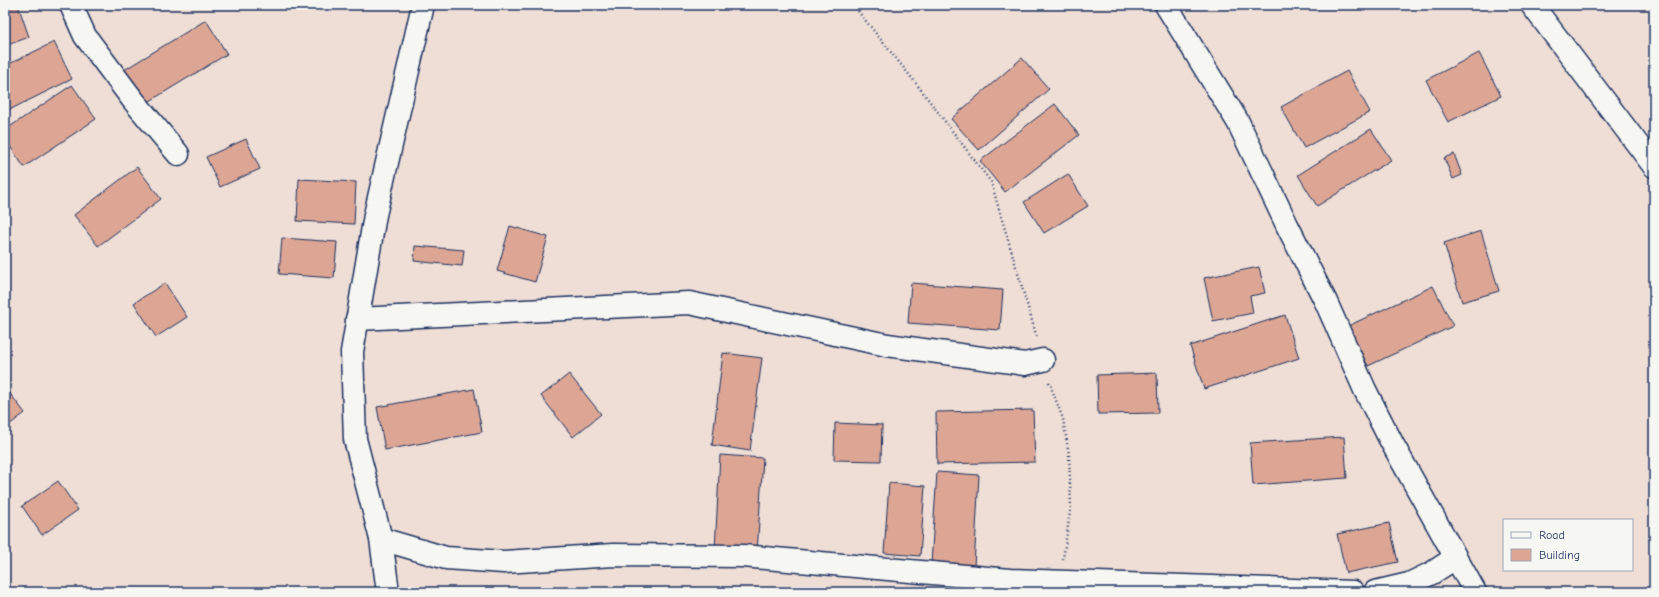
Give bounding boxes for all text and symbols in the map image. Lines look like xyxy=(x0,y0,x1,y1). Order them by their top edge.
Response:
legend xyxy=(1503,519,1633,571)
text: Road xyxy=(1539,528,1565,542)
text: Building xyxy=(1539,548,1580,562)

